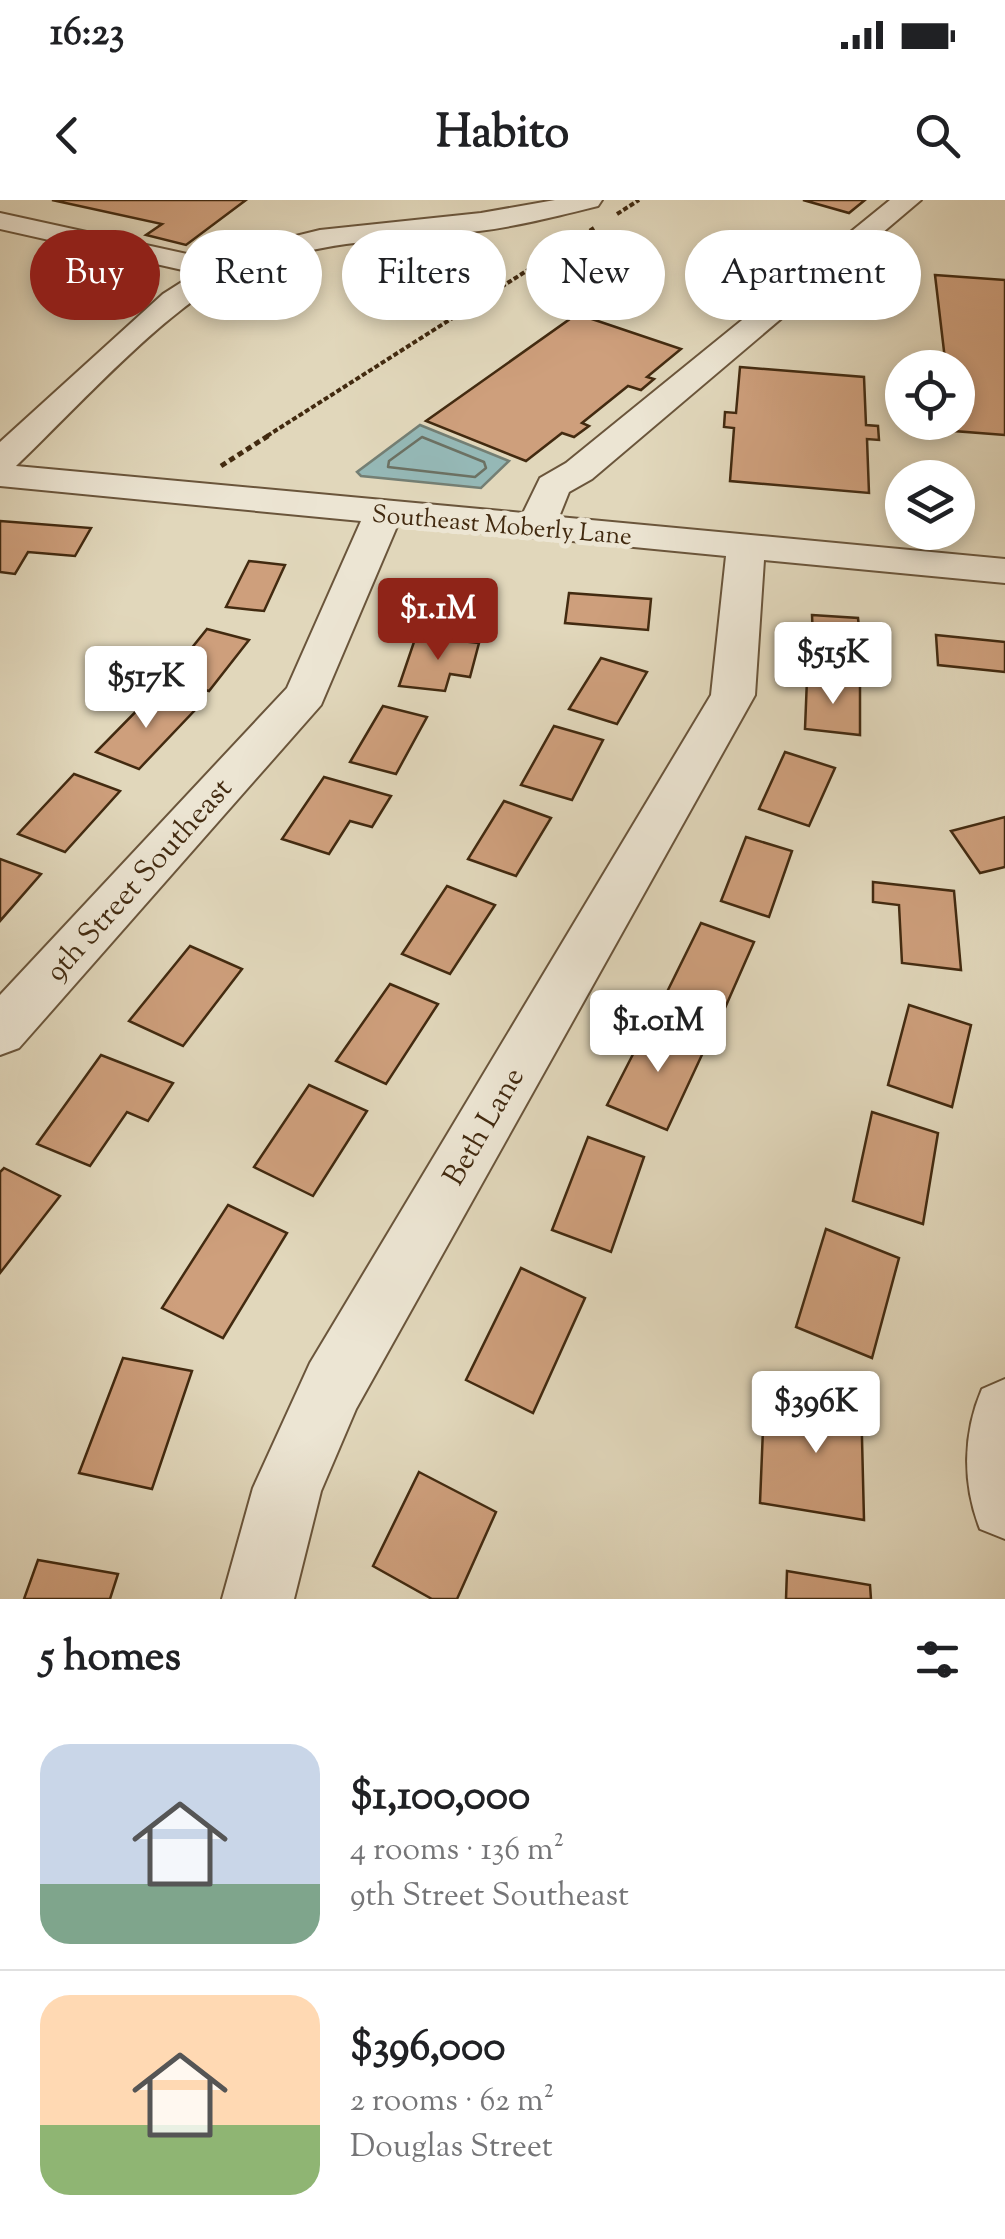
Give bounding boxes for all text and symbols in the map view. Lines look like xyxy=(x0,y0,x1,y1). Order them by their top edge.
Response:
text: 16:23 xyxy=(50,8,124,62)
text: Habito xyxy=(436,103,569,168)
icon: back xyxy=(40,108,95,163)
icon: search xyxy=(910,108,965,163)
chip: Buy xyxy=(30,230,160,320)
chip: Rent xyxy=(180,230,322,320)
chip: Filters xyxy=(342,230,506,320)
chip: New xyxy=(526,230,665,320)
chip: Apartment xyxy=(685,230,921,320)
map controls xyxy=(885,350,975,550)
button: locate xyxy=(885,350,975,440)
button: layers xyxy=(885,460,975,550)
street label: Southeast Moberly Lane xyxy=(370,498,633,556)
pin: $1.1M xyxy=(368,578,508,663)
text: $1.1M xyxy=(400,587,476,633)
pin: $515K xyxy=(763,622,903,707)
text: $515K xyxy=(797,631,870,677)
pin: $517K xyxy=(76,646,216,731)
text: $517K xyxy=(107,655,185,701)
street label: 9th Street Southeast xyxy=(36,769,243,992)
pin: $1.01M xyxy=(577,990,739,1075)
text: $1.01M xyxy=(612,999,704,1045)
street label: Beth Lane xyxy=(434,1060,536,1194)
pin: $396K xyxy=(746,1371,886,1456)
text: $396K xyxy=(774,1380,858,1426)
text: 5 homes xyxy=(40,1629,181,1689)
icon: filters xyxy=(910,1632,965,1687)
text: $1,100,000 xyxy=(350,1768,530,1828)
icon: home xyxy=(120,1784,240,1904)
text: 4 rooms · 136 m² xyxy=(350,1828,564,1874)
text: 9th Street Southeast xyxy=(350,1874,629,1920)
text: $396,000 xyxy=(350,2019,505,2079)
icon: home xyxy=(120,2035,240,2155)
text: 2 rooms · 62 m² xyxy=(350,2079,554,2125)
text: Douglas Street xyxy=(350,2125,553,2171)

